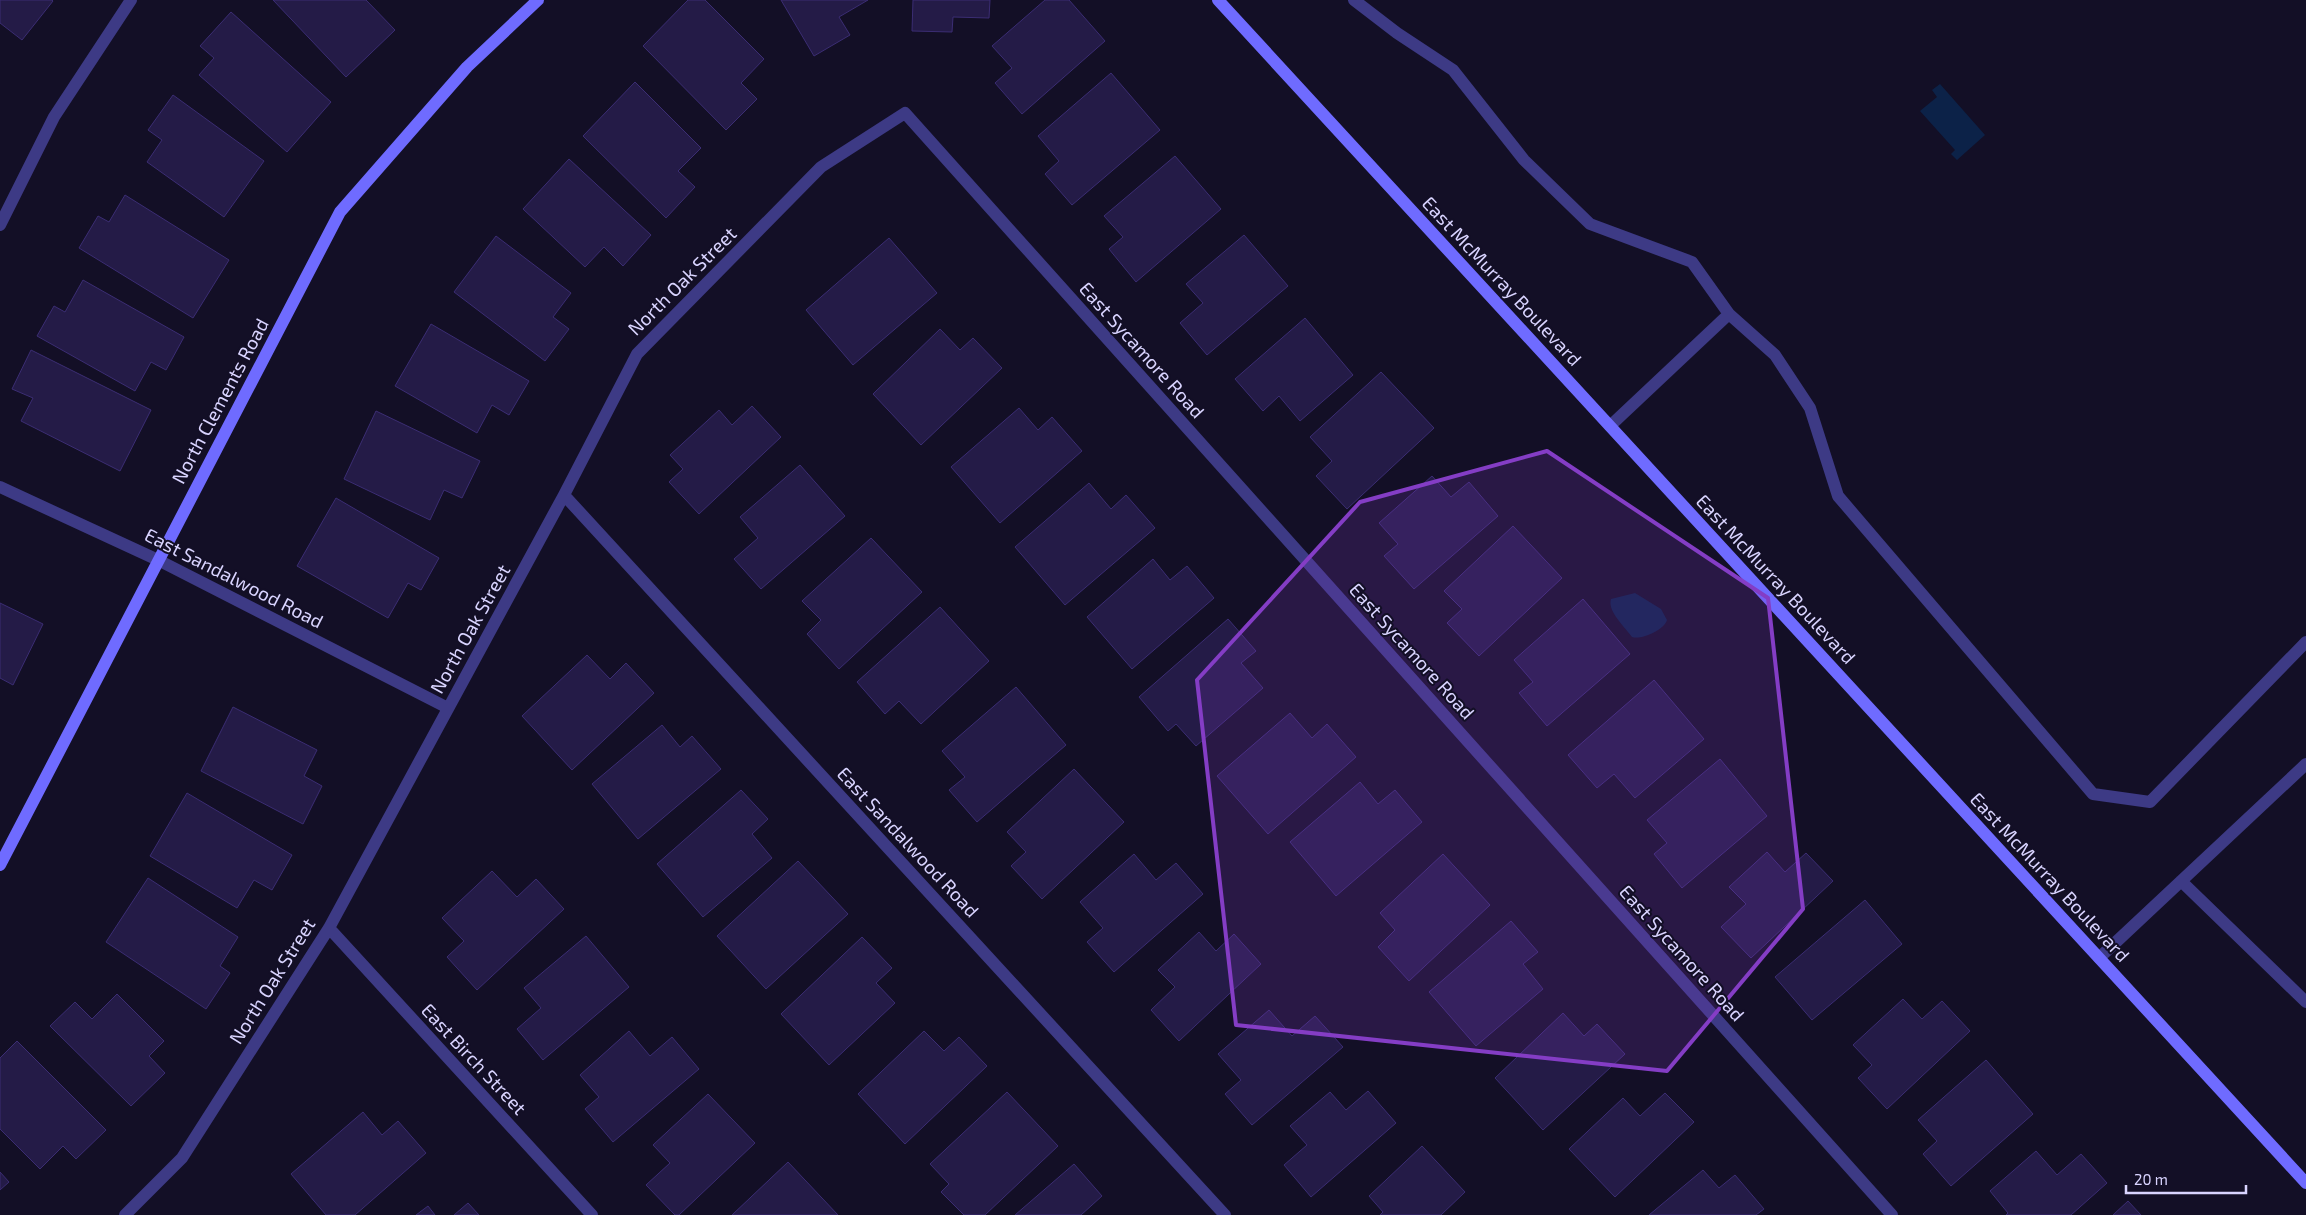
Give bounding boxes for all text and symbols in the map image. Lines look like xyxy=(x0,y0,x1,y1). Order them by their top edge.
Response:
street label: East McMurray Boulevard xyxy=(1418,191,1587,370)
street label: North Oak Street xyxy=(623,222,741,340)
street label: East Sycamore Road xyxy=(1075,277,1210,423)
street label: North Clements Road xyxy=(166,314,273,487)
street label: East McMurray Boulevard xyxy=(1692,489,1861,668)
street label: East Sandalwood Road xyxy=(141,523,327,633)
street label: North Oak Street xyxy=(425,560,515,697)
street label: East Sycamore Road xyxy=(1345,578,1480,724)
street label: East Sandalwood Road xyxy=(833,762,984,922)
street label: East McMurray Boulevard xyxy=(1966,787,2135,966)
street label: East Sycamore Road xyxy=(1615,880,1750,1026)
street label: North Oak Street xyxy=(224,914,319,1048)
street label: East Birch Street xyxy=(417,998,532,1119)
scale bar xyxy=(2126,1162,2246,1194)
text: 20 m xyxy=(2134,1170,2168,1188)

